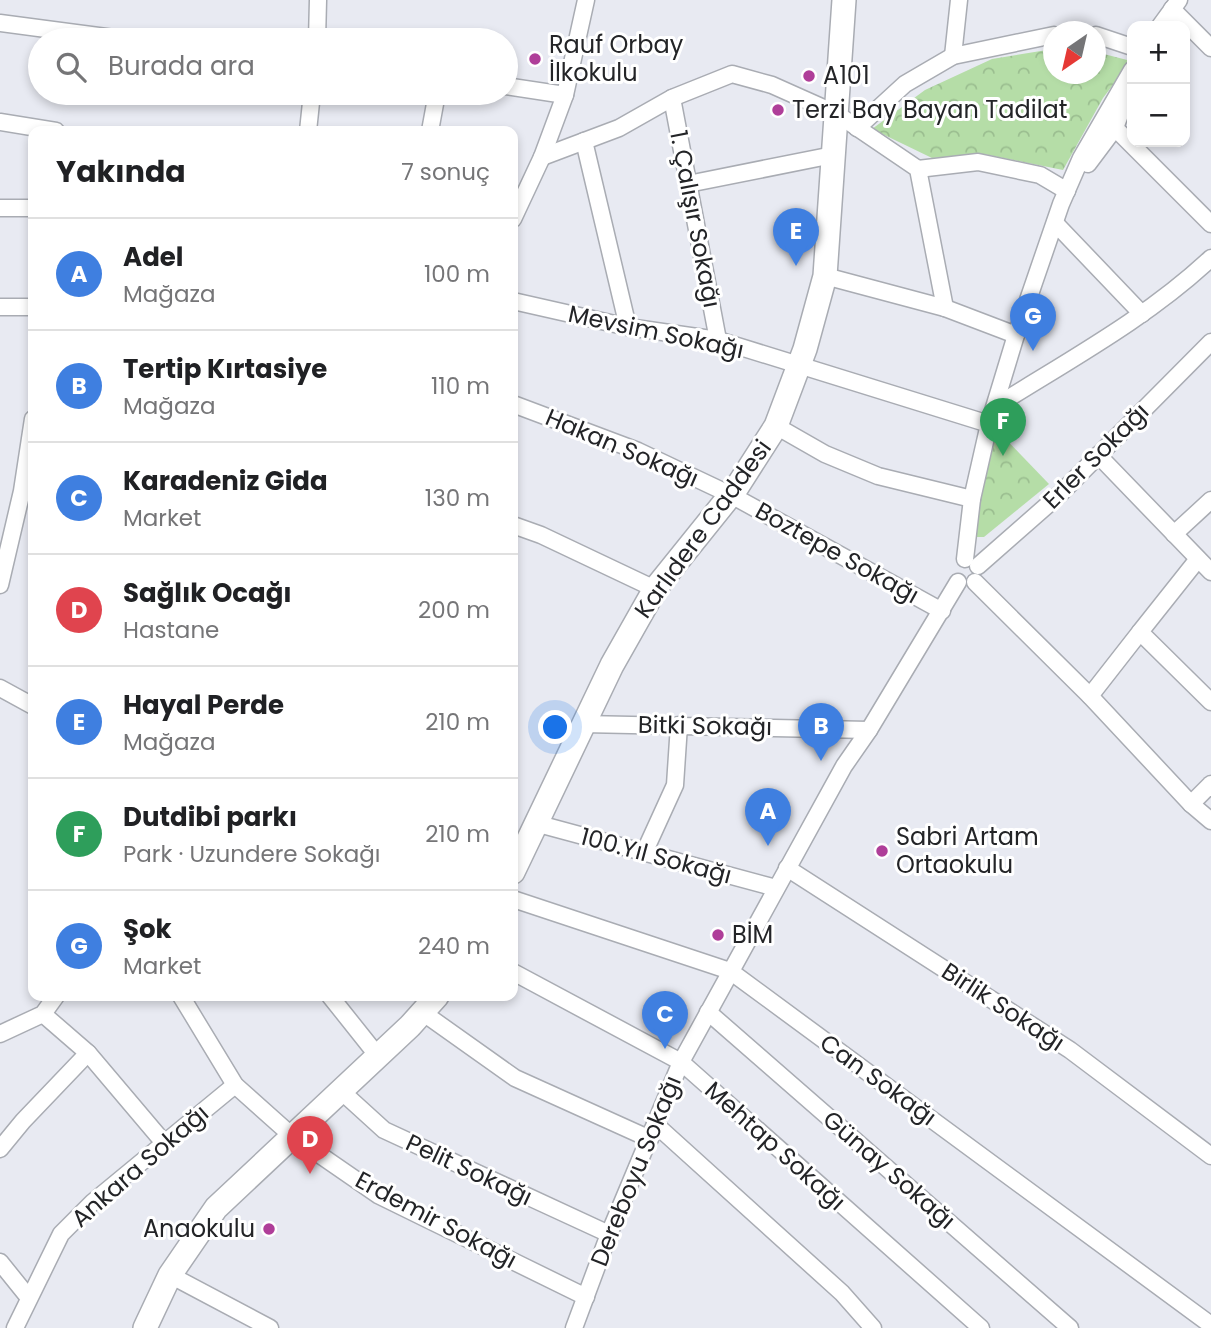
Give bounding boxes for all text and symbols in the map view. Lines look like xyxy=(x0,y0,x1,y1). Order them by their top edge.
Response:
north arrow xyxy=(1043,21,1106,84)
map controls xyxy=(1127,21,1190,147)
button: + xyxy=(1127,21,1190,84)
search box xyxy=(28,28,518,105)
place label: Rauf Orbay İlkokulu xyxy=(549,28,684,89)
icon: search xyxy=(52,48,90,86)
text: Burada ara xyxy=(108,48,255,84)
marker: Rauf Orbay İlkokulu xyxy=(527,51,543,67)
place label: A101 xyxy=(823,59,870,92)
marker: A101 xyxy=(801,68,817,84)
button: − xyxy=(1127,84,1190,147)
place label: Terzi Bay Bayan Tadilat xyxy=(792,93,1068,126)
marker: Terzi Bay Bayan Tadilat xyxy=(770,102,786,118)
street label: 1. Çalışır Sokağı xyxy=(662,128,729,310)
text: Yakında xyxy=(56,150,186,193)
text: 7 sonuç xyxy=(401,156,490,188)
pin: E xyxy=(773,208,819,266)
text: Adel xyxy=(123,239,184,275)
text: A xyxy=(71,258,87,290)
text: 100 m xyxy=(424,258,490,290)
text: Mağaza xyxy=(123,278,215,310)
pin: G xyxy=(1010,293,1056,351)
street label: Mevsim Sokağı xyxy=(565,297,747,366)
text: Tertip Kırtasiye xyxy=(123,351,327,387)
text: B xyxy=(71,370,87,402)
text: 110 m xyxy=(431,370,490,402)
text: Mağaza xyxy=(123,390,215,422)
street label: Erler Sokağı xyxy=(1035,395,1156,516)
pin: F xyxy=(980,398,1026,456)
street label: Hakan Sokağı xyxy=(541,400,704,495)
street label: Karlıdere Caddesi xyxy=(627,433,779,625)
text: Karadeniz Gida xyxy=(123,463,328,499)
text: C xyxy=(70,482,88,514)
text: 130 m xyxy=(425,482,490,514)
street label: Boztepe Sokağı xyxy=(750,494,925,611)
text: Market xyxy=(123,502,201,534)
text: Sağlık Ocağı xyxy=(123,575,292,611)
text: D xyxy=(71,594,87,626)
text: 200 m xyxy=(418,594,490,626)
text: Hastane xyxy=(123,614,219,646)
text: Hayal Perde xyxy=(123,687,284,723)
pin: B xyxy=(798,703,844,761)
text: E xyxy=(73,706,85,738)
text: 210 m xyxy=(425,706,490,738)
street label: Bitki Sokağı xyxy=(638,708,772,743)
your location xyxy=(538,710,572,744)
text: Mağaza xyxy=(123,726,215,758)
pin: A xyxy=(745,788,791,846)
text: Dutdibi parkı xyxy=(123,799,297,835)
text: F xyxy=(73,818,85,850)
text: 210 m xyxy=(425,818,490,850)
street label: 100.Yıl Sokağı xyxy=(577,819,735,892)
place label: Sabri Artam Ortaokulu xyxy=(896,820,1039,881)
text: Park · Uzundere Sokağı xyxy=(123,838,381,870)
marker: Sabri Artam Ortaokulu xyxy=(874,843,890,859)
text: Şok xyxy=(123,911,172,947)
place label: BİM xyxy=(732,918,773,951)
marker: BİM xyxy=(710,927,726,943)
text: G xyxy=(70,930,88,962)
text: 240 m xyxy=(418,930,490,962)
text: Market xyxy=(123,950,201,982)
street label: Birlik Sokağı xyxy=(935,955,1071,1059)
pin: C xyxy=(642,991,688,1049)
street label: Can Sokağı xyxy=(813,1026,943,1133)
street label: Dereboyu Sokağı xyxy=(582,1071,689,1271)
street label: Mehtap Sokağı xyxy=(698,1074,853,1218)
street label: Ankara Sokağı xyxy=(64,1097,215,1234)
street label: Günay Sokağı xyxy=(816,1103,963,1236)
pin: D xyxy=(287,1116,333,1174)
street label: Pelit Sokağı xyxy=(401,1126,538,1213)
street label: Erdemir Sokağı xyxy=(350,1163,523,1276)
place label: Anaokulu xyxy=(143,1212,255,1245)
marker: Anaokulu xyxy=(261,1221,277,1237)

